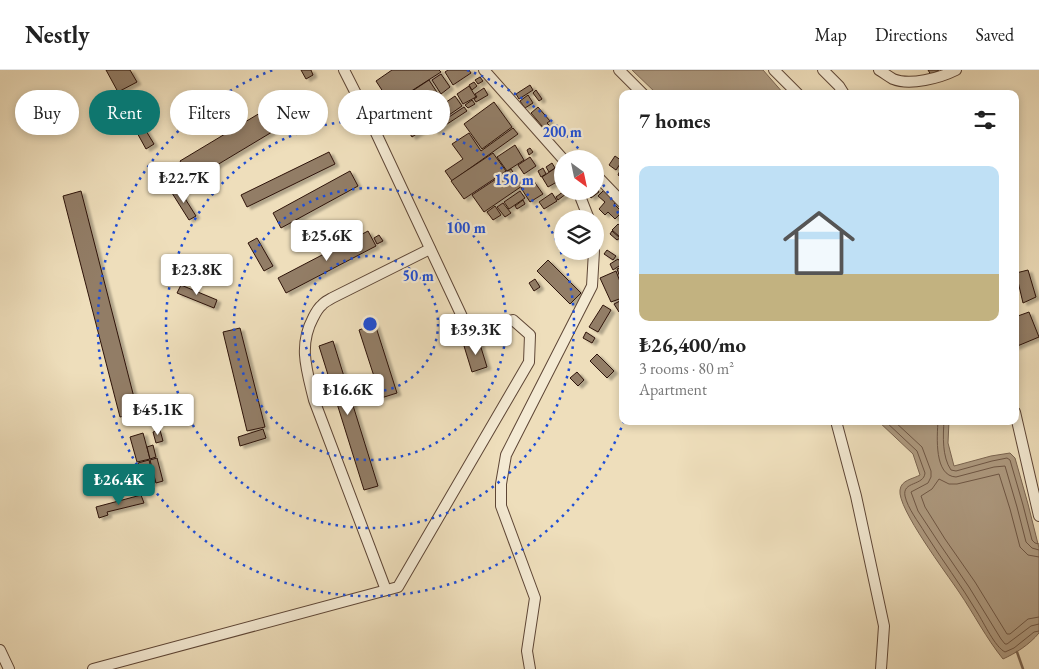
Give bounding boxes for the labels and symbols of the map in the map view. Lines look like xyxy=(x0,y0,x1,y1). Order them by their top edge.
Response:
text: 200 m xyxy=(542,122,582,141)
north arrow xyxy=(554,150,604,200)
pin: ₺22.7K xyxy=(143,162,225,204)
text: 150 m xyxy=(494,170,534,189)
text: 100 m xyxy=(446,218,486,237)
pin: ₺25.6K xyxy=(286,220,368,262)
pin: ₺23.8K xyxy=(156,254,238,296)
text: 50 m xyxy=(402,266,434,285)
pin: ₺39.3K xyxy=(435,314,517,356)
centre of rings xyxy=(361,315,379,333)
pin: ₺16.6K xyxy=(307,374,389,416)
pin: ₺45.1K xyxy=(117,394,199,436)
pin: ₺26.4K xyxy=(78,464,160,506)

